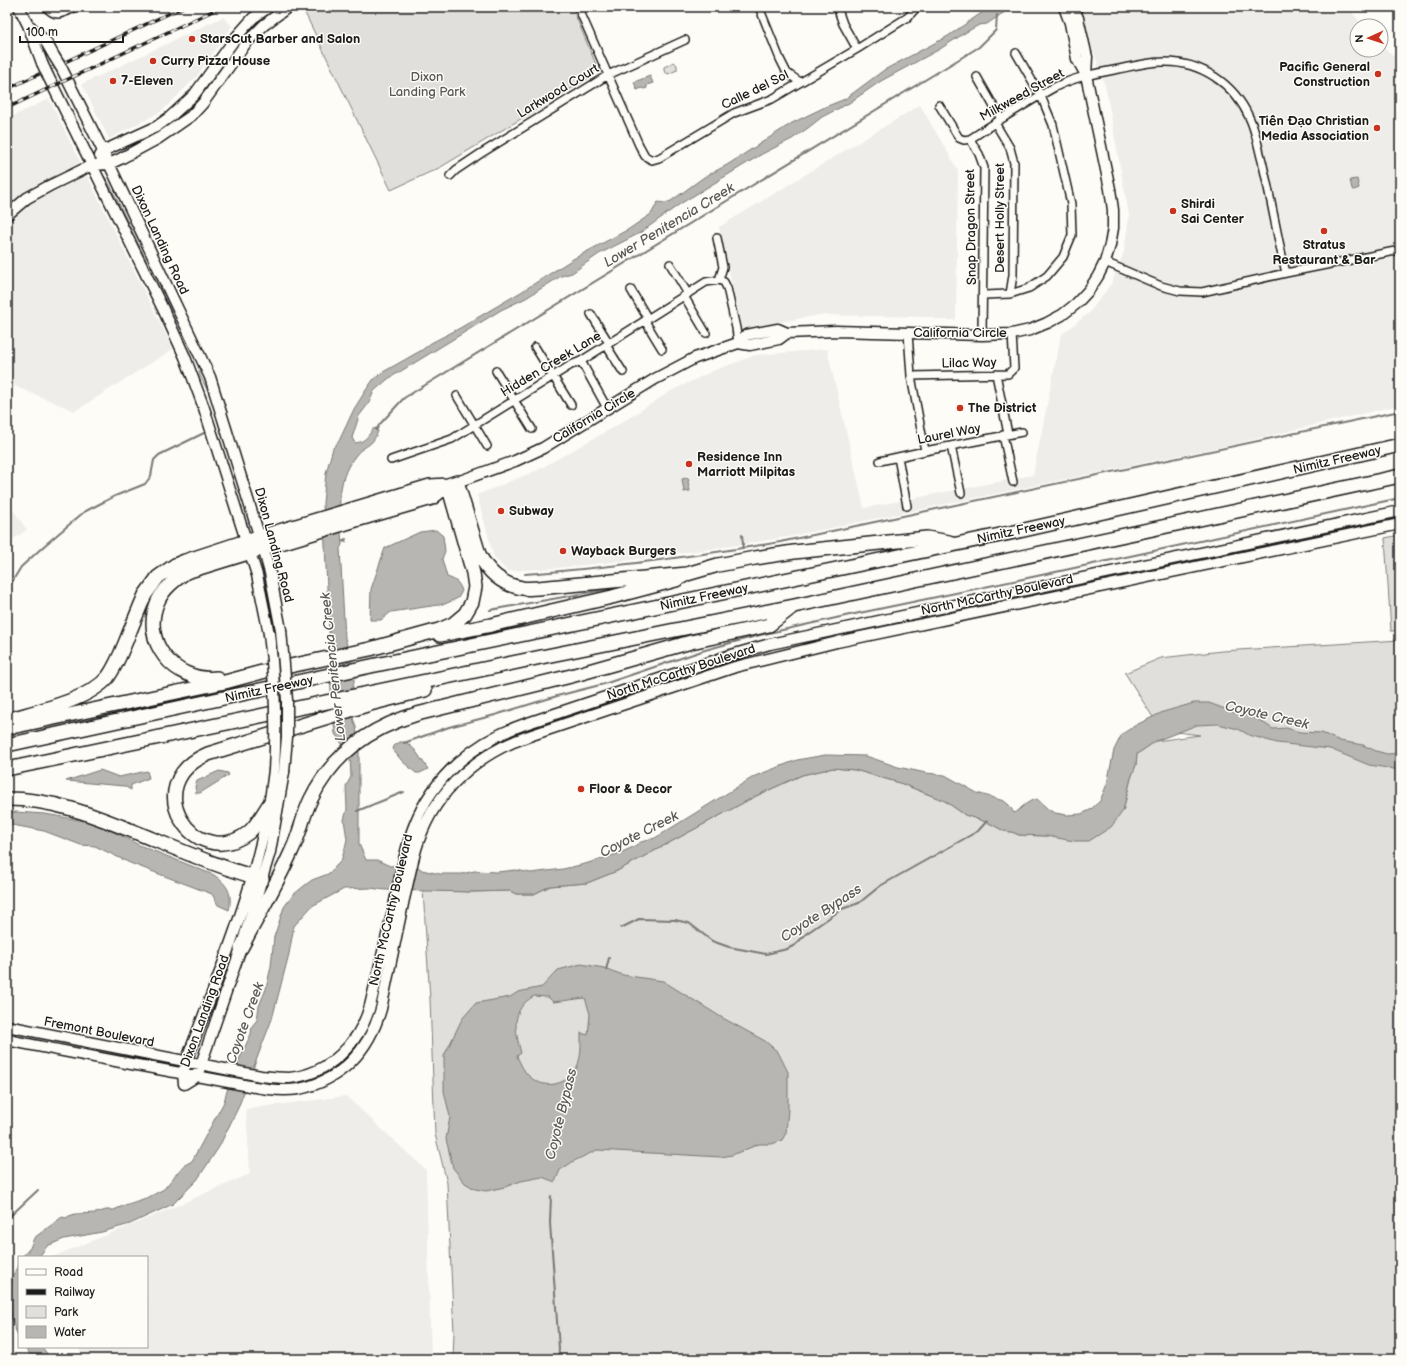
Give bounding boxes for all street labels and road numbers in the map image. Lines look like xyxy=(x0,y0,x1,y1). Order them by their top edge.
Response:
street label: Larkwood Court xyxy=(514,60,602,122)
street label: Milkweed Street xyxy=(977,65,1067,125)
street label: Calle del Sol xyxy=(719,67,791,113)
street label: Desert Holly Street xyxy=(992,163,1008,273)
street label: Snap Dragon Street xyxy=(962,169,980,285)
street label: Dixon Landing Road xyxy=(128,183,192,297)
street label: California Circle xyxy=(913,325,1007,341)
street label: Hidden Creek Lane xyxy=(498,328,604,400)
street label: Lilac Way xyxy=(941,355,997,371)
street label: California Circle xyxy=(550,385,638,447)
street label: Laurel Way xyxy=(916,420,982,448)
street label: Nimitz Freeway xyxy=(1291,442,1383,478)
street label: Dixon Landing Road xyxy=(251,486,297,604)
street label: Nimitz Freeway xyxy=(975,513,1067,547)
street label: North McCarthy Boulevard xyxy=(919,571,1075,619)
street label: Nimitz Freeway xyxy=(658,580,750,614)
street label: North McCarthy Boulevard xyxy=(605,640,757,704)
street label: Nimitz Freeway xyxy=(223,672,315,706)
street label: North McCarthy Boulevard xyxy=(366,833,416,987)
street label: Dixon Landing Road xyxy=(177,953,233,1069)
street label: Fremont Boulevard xyxy=(42,1013,156,1051)

